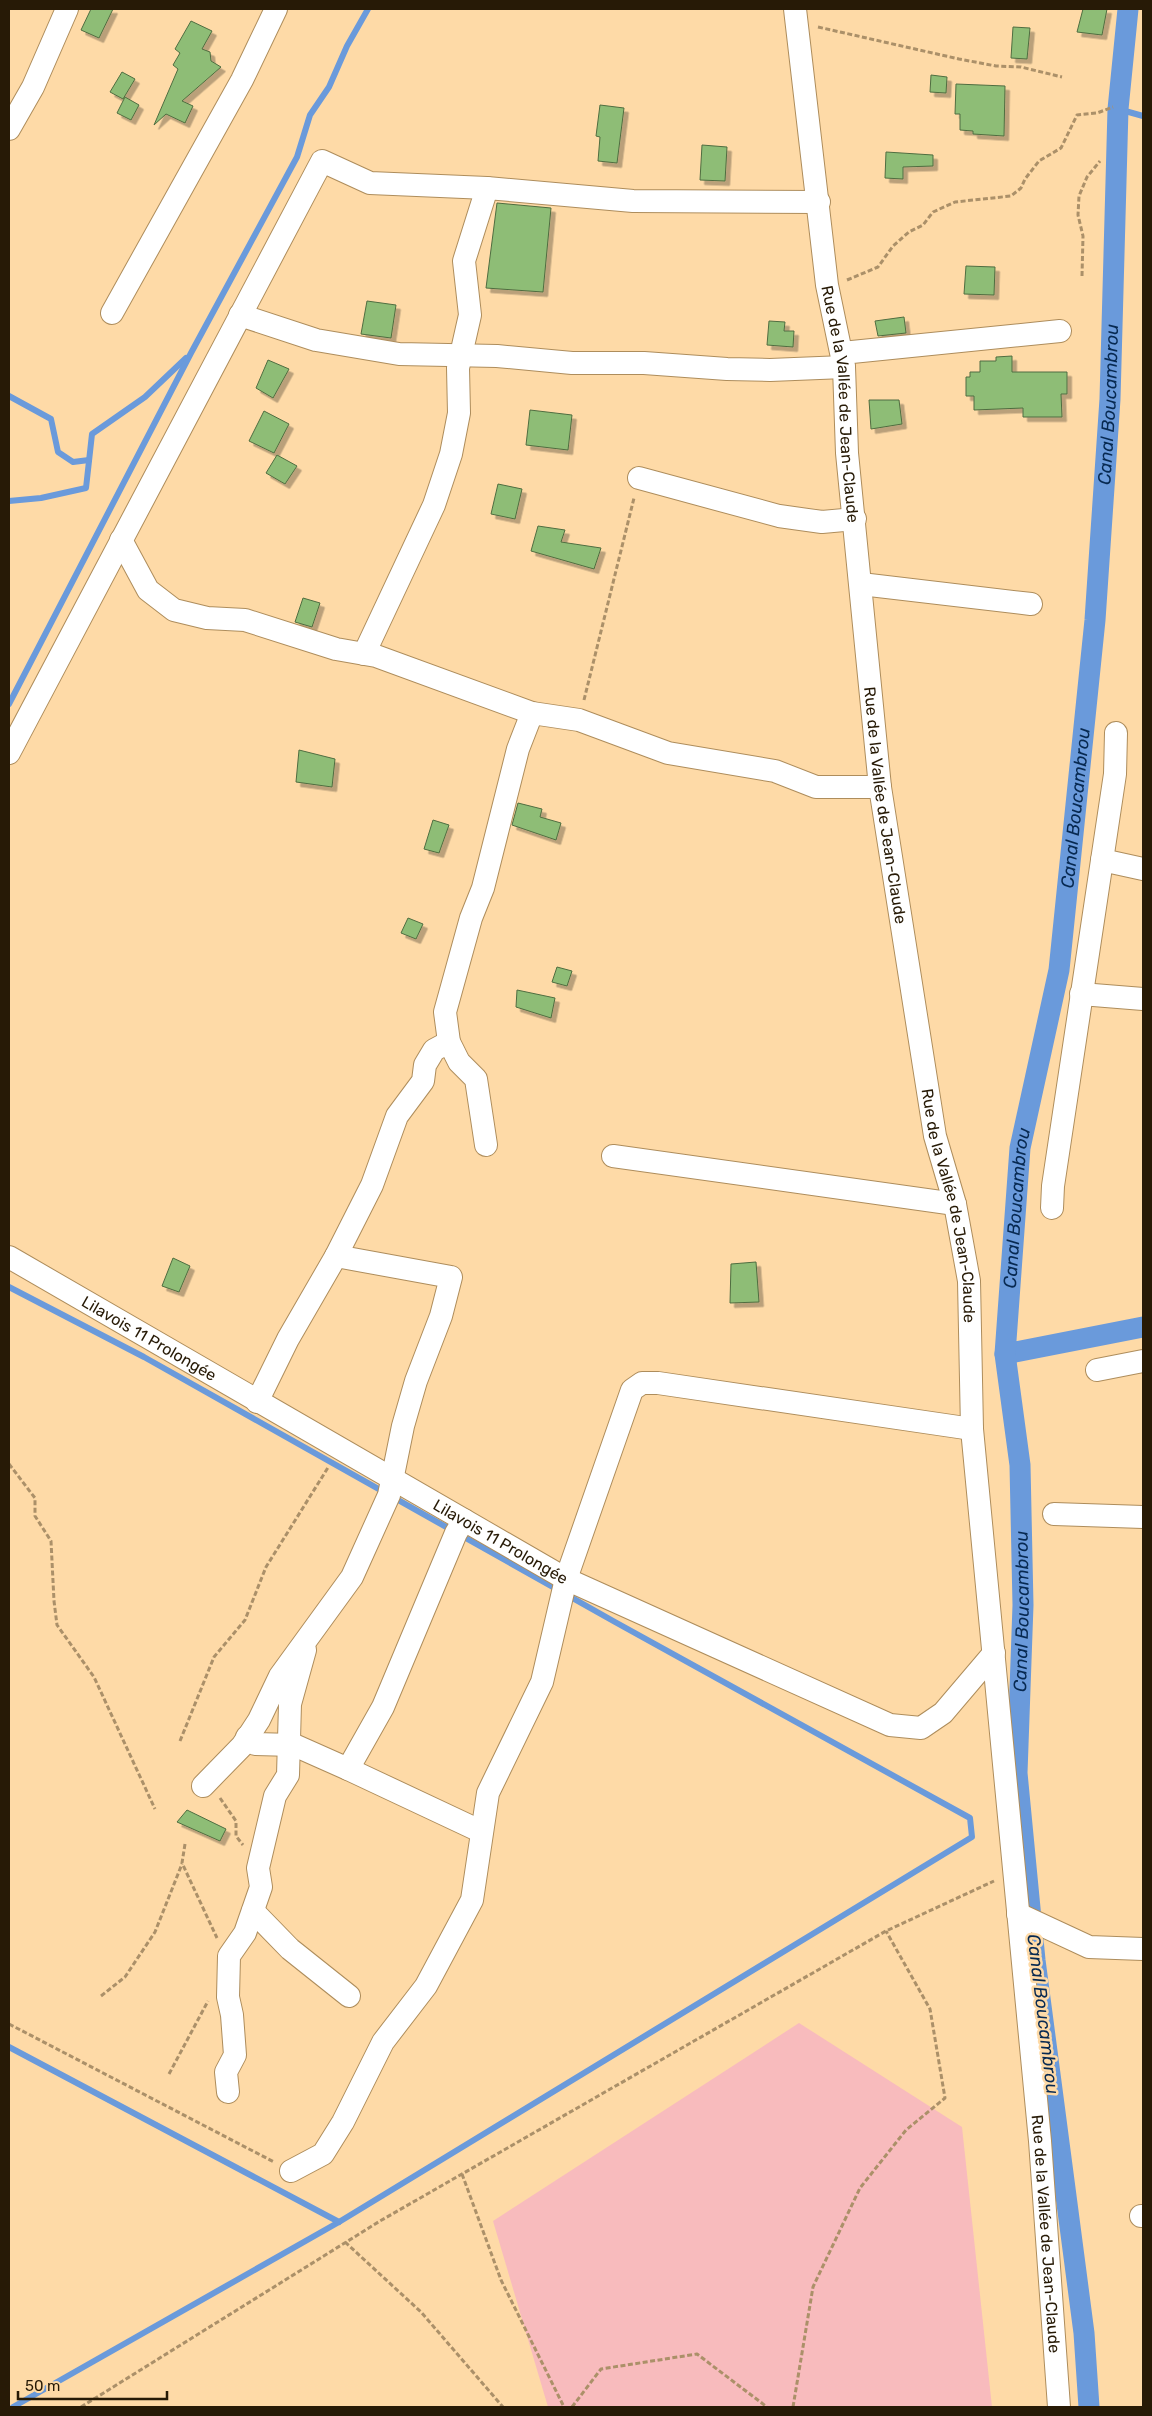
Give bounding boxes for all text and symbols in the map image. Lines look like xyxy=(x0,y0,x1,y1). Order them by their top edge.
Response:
street label: Rue de la Vallée de Jean-Claude xyxy=(818,284,863,524)
water label: Canal Boucambrou xyxy=(1093,323,1123,486)
street label: Rue de la Vallée de Jean-Claude xyxy=(861,686,911,925)
water label: Canal Boucambrou xyxy=(1056,727,1095,889)
street label: Rue de la Vallée de Jean-Claude xyxy=(918,1087,979,1323)
water label: Canal Boucambrou xyxy=(999,1125,1035,1289)
street label: Lilavois 11 Prolongée xyxy=(78,1292,220,1384)
street label: Lilavois 11 Prolongée xyxy=(430,1495,572,1588)
water label: Canal Boucambrou xyxy=(1009,1530,1034,1692)
water label: Canal Boucambrou xyxy=(1022,1933,1064,2095)
street label: Rue de la Vallée de Jean-Claude xyxy=(1028,2114,1065,2354)
scale bar xyxy=(18,2368,166,2400)
text: 50 m xyxy=(25,2377,60,2395)

